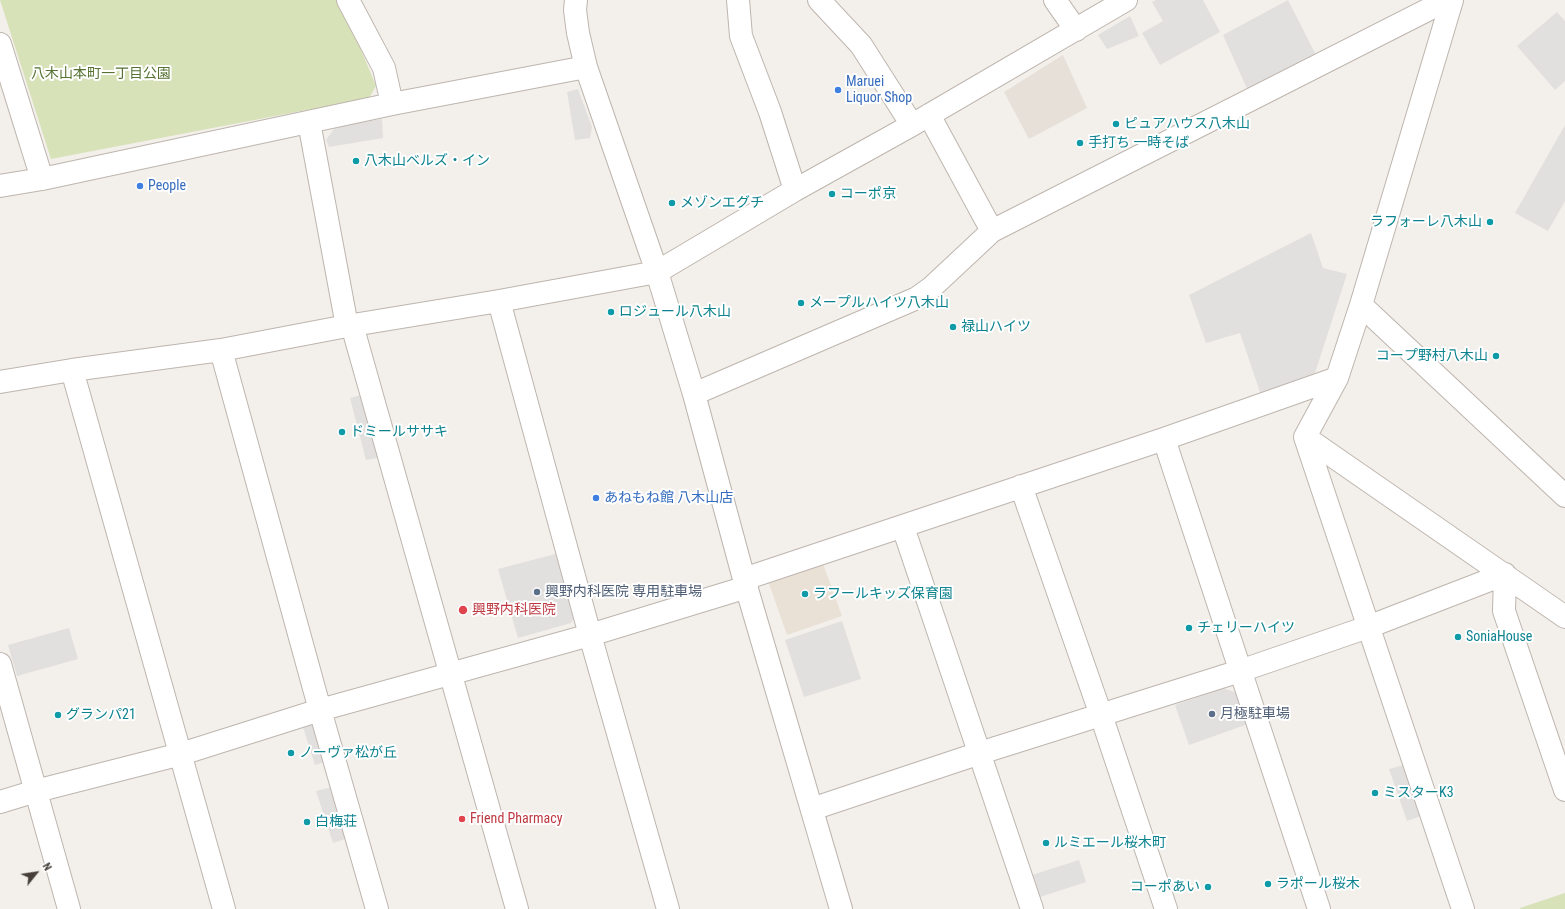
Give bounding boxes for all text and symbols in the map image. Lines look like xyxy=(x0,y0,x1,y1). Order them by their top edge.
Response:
park label: 八木山本町一丁目公園 xyxy=(31,66,171,82)
place label: Maruei Liquor Shop xyxy=(846,74,912,106)
marker: Maruei Liquor Shop xyxy=(833,85,843,95)
place label: ピュアハウス八木山 xyxy=(1124,116,1250,132)
marker: ピュアハウス八木山 xyxy=(1111,119,1121,129)
place label: 手打ち 一時そば xyxy=(1088,135,1189,151)
marker: 手打ち 一時そば xyxy=(1075,138,1085,148)
place label: 八木山ベルズ・イン xyxy=(364,153,490,169)
marker: 八木山ベルズ・イン xyxy=(351,156,361,166)
place label: People xyxy=(148,178,186,194)
marker: People xyxy=(135,181,145,191)
place label: コーポ京 xyxy=(840,186,896,202)
marker: コーポ京 xyxy=(827,189,837,199)
place label: メゾンエグチ xyxy=(680,195,764,211)
marker: メゾンエグチ xyxy=(667,198,677,208)
place label: ラフォーレ八木山 xyxy=(1370,214,1482,230)
marker: ラフォーレ八木山 xyxy=(1485,217,1495,227)
place label: メープルハイツ八木山 xyxy=(809,295,949,311)
marker: メープルハイツ八木山 xyxy=(796,298,806,308)
place label: ロジュール八木山 xyxy=(619,304,731,320)
marker: ロジュール八木山 xyxy=(606,307,616,317)
place label: 禄山ハイツ xyxy=(961,319,1031,335)
marker: 禄山ハイツ xyxy=(948,322,958,332)
place label: コープ野村八木山 xyxy=(1376,348,1488,364)
marker: コープ野村八木山 xyxy=(1491,351,1501,361)
place label: ドミールササキ xyxy=(350,424,448,440)
marker: ドミールササキ xyxy=(337,427,347,437)
place label: あねもね館 八木山店 xyxy=(604,490,733,506)
marker: あねもね館 八木山店 xyxy=(591,493,601,503)
place label: 興野内科医院 専用駐車場 xyxy=(545,584,702,600)
place label: ラフールキッズ保育園 xyxy=(813,586,953,602)
marker: 興野内科医院 専用駐車場 xyxy=(532,587,542,597)
marker: ラフールキッズ保育園 xyxy=(800,589,810,599)
place label: 興野内科医院 xyxy=(472,602,556,618)
marker: 興野内科医院 xyxy=(457,604,469,616)
place label: チェリーハイツ xyxy=(1197,620,1295,636)
marker: チェリーハイツ xyxy=(1184,623,1194,633)
place label: SoniaHouse xyxy=(1466,629,1532,645)
marker: SoniaHouse xyxy=(1453,632,1463,642)
place label: 月極駐車場 xyxy=(1220,706,1290,722)
place label: グランパ21 xyxy=(66,707,136,723)
marker: 月極駐車場 xyxy=(1207,709,1217,719)
marker: グランパ21 xyxy=(53,710,63,720)
place label: ノーヴァ松が丘 xyxy=(299,745,397,761)
marker: ノーヴァ松が丘 xyxy=(286,748,296,758)
place label: ミスターK3 xyxy=(1383,785,1454,801)
marker: ミスターK3 xyxy=(1370,788,1380,798)
place label: Friend Pharmacy xyxy=(470,811,563,827)
place label: 白梅荘 xyxy=(315,814,357,830)
marker: Friend Pharmacy xyxy=(457,814,467,824)
marker: 白梅荘 xyxy=(302,817,312,827)
place label: ルミエール桜木町 xyxy=(1054,835,1166,851)
marker: ルミエール桜木町 xyxy=(1041,838,1051,848)
north arrow xyxy=(16,853,56,893)
text: N xyxy=(40,861,54,873)
place label: ラポール桜木 xyxy=(1276,876,1360,892)
place label: コーポあい xyxy=(1130,879,1200,895)
marker: ラポール桜木 xyxy=(1263,879,1273,889)
marker: コーポあい xyxy=(1203,882,1213,892)

